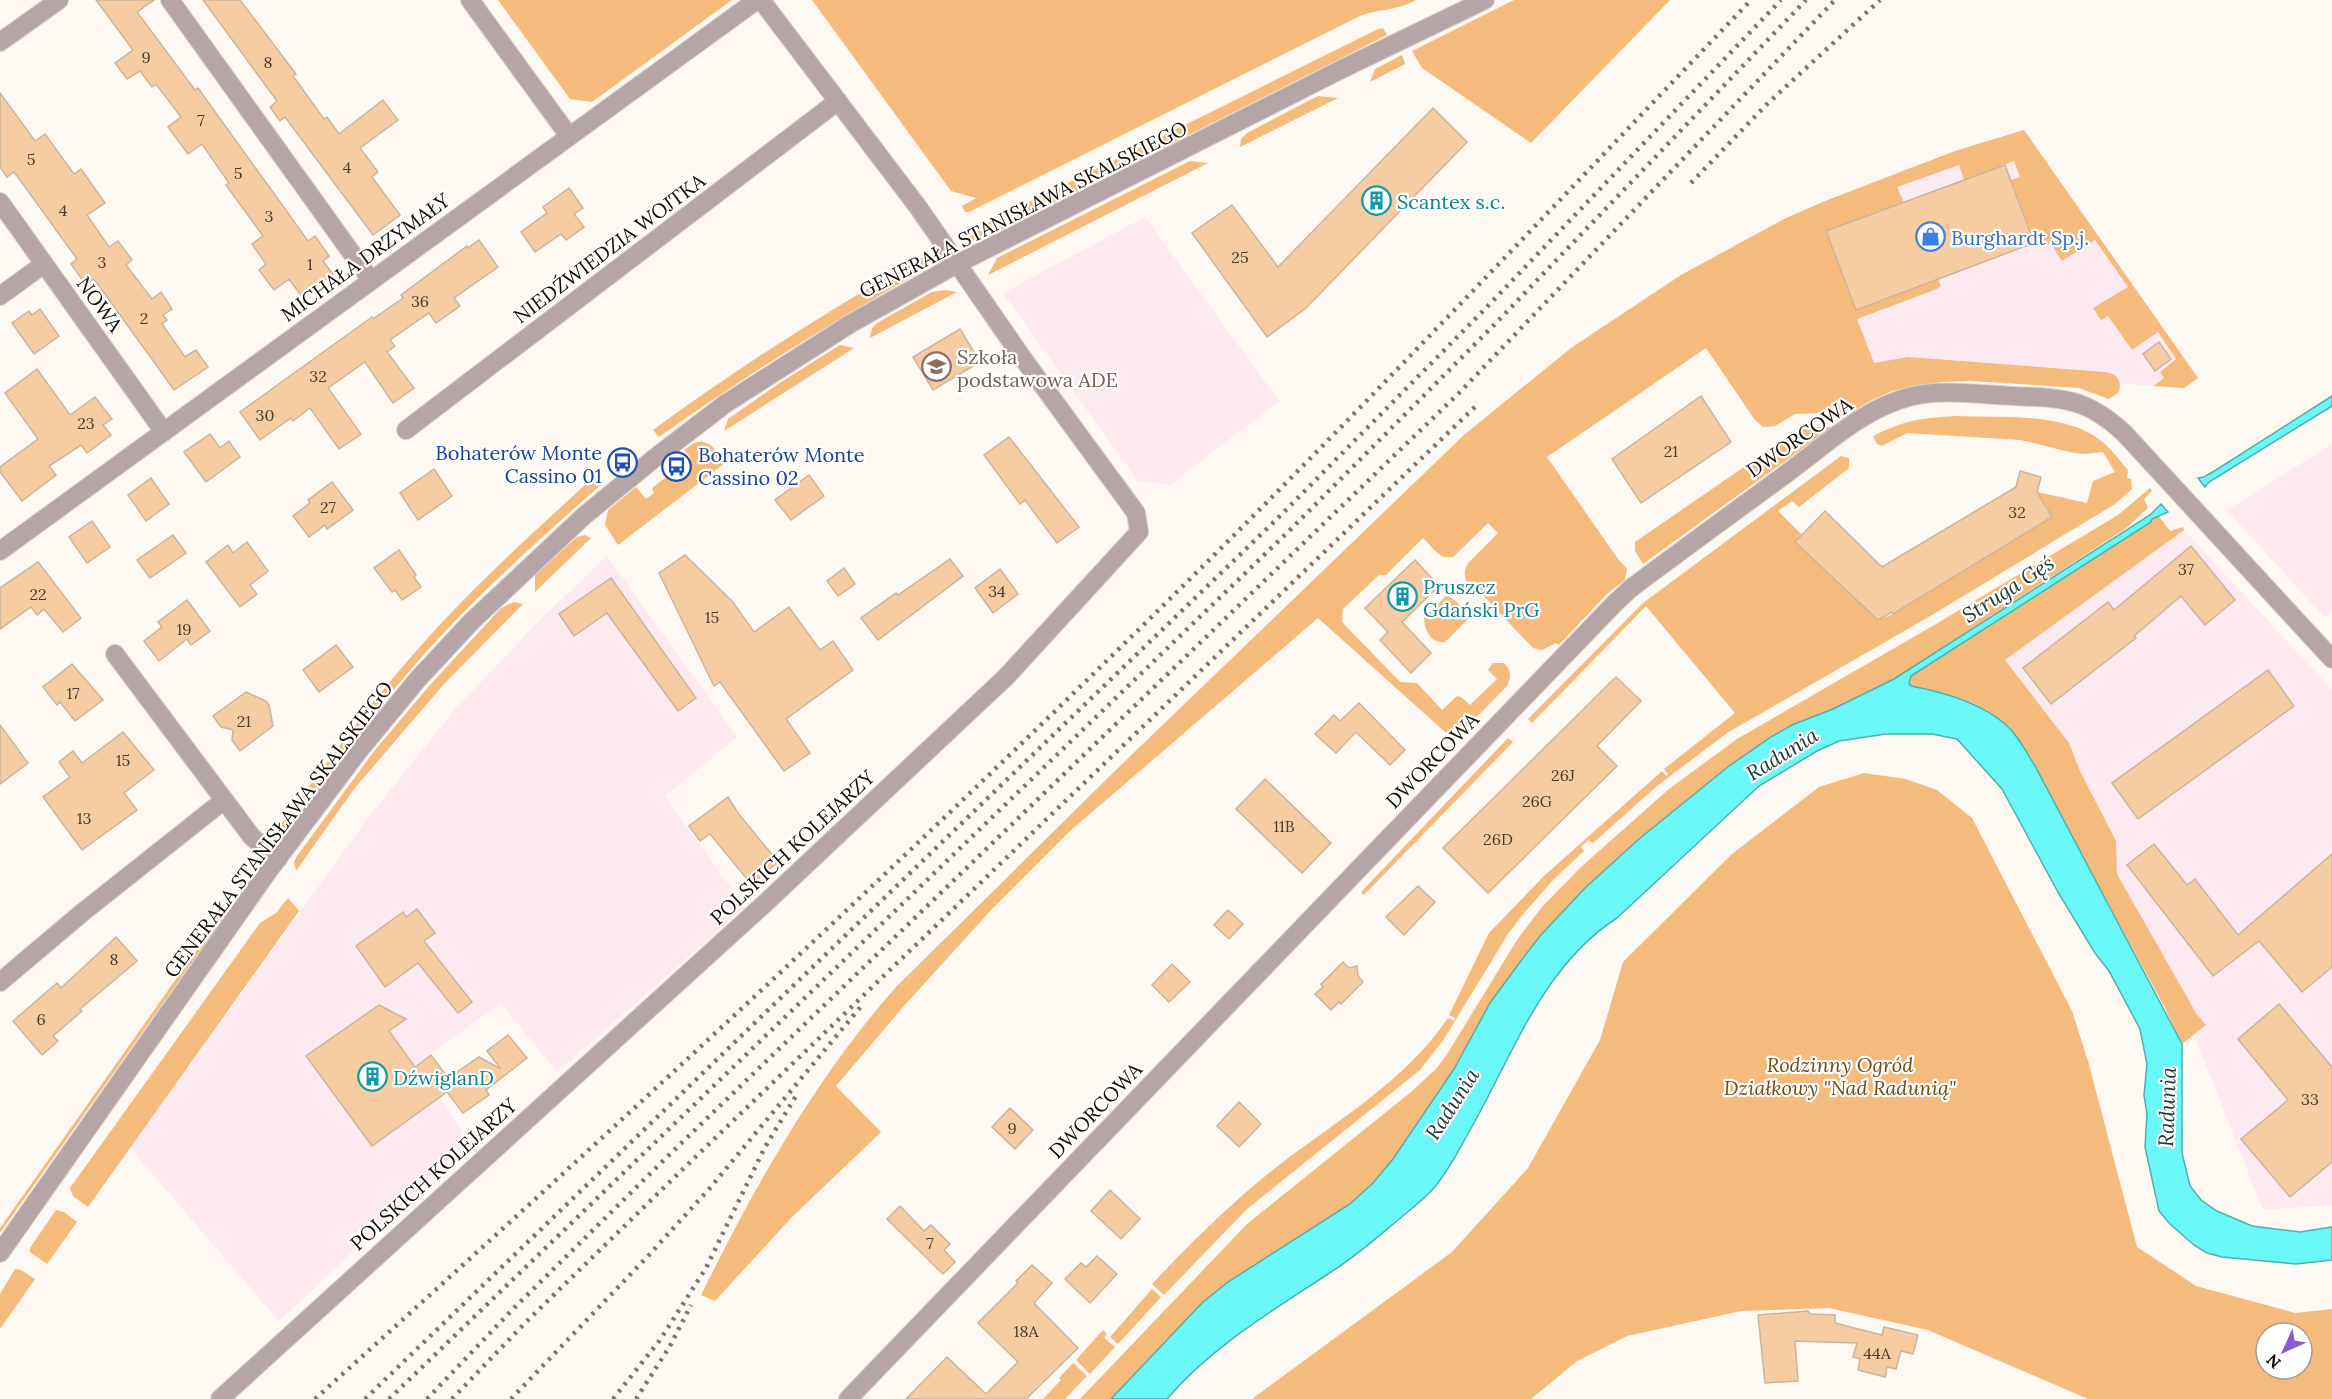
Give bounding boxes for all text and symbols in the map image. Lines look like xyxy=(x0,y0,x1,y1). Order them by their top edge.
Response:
house number: 9 xyxy=(141,47,151,67)
house number: 8 xyxy=(264,52,273,72)
house number: 7 xyxy=(197,110,205,130)
street label: GENERAŁA STANISŁAWA SKALSKIEGO xyxy=(855,115,1191,303)
house number: 5 xyxy=(27,149,35,169)
house number: 4 xyxy=(343,157,352,177)
house number: 5 xyxy=(234,163,242,183)
street label: NIEDŹWIEDZIA WOJTKA xyxy=(508,167,710,328)
building icon: Scantex s.c. xyxy=(1360,185,1392,217)
street label: MICHAŁA DRZYMAŁY xyxy=(276,187,454,327)
place label: Scantex s.c. xyxy=(1397,189,1505,214)
house number: 4 xyxy=(59,200,68,220)
house number: 3 xyxy=(265,206,274,226)
shop icon: Burghardt Sp.j. xyxy=(1914,221,1946,253)
place label: Burghardt Sp.j. xyxy=(1951,225,2089,250)
house number: 25 xyxy=(1231,247,1249,267)
house number: 3 xyxy=(98,252,107,272)
house number: 1 xyxy=(307,254,313,274)
street label: NOWA xyxy=(72,271,129,337)
house number: 36 xyxy=(411,291,429,311)
house number: 2 xyxy=(140,308,148,328)
place label: Szkoła podstawowa ADE xyxy=(957,344,1118,392)
school or university icon: Szkoła podstawowa ADE xyxy=(920,351,952,383)
house number: 32 xyxy=(309,366,327,386)
street label: DWORCOWA xyxy=(1741,391,1857,483)
house number: 30 xyxy=(256,405,274,425)
house number: 23 xyxy=(77,413,95,433)
place label: Bohaterów Monte Cassino 01 xyxy=(435,440,602,488)
house number: 21 xyxy=(1664,441,1678,461)
place label: Bohaterów Monte Cassino 02 xyxy=(698,442,865,490)
bus stop icon: Bohaterów Monte Cassino 01 xyxy=(607,447,639,479)
bus stop icon: Bohaterów Monte Cassino 02 xyxy=(661,450,693,482)
house number: 27 xyxy=(320,497,337,517)
house number: 32 xyxy=(2008,502,2026,522)
water label: Struga Gęś xyxy=(1957,549,2059,629)
house number: 37 xyxy=(2178,559,2195,579)
place label: Pruszcz Gdański PrG xyxy=(1423,574,1540,622)
house number: 34 xyxy=(988,581,1006,601)
building icon: Pruszcz Gdański PrG xyxy=(1386,581,1418,613)
house number: 22 xyxy=(29,584,47,604)
house number: 15 xyxy=(705,607,719,627)
house number: 19 xyxy=(176,619,192,639)
street label: GENERAŁA STANISŁAWA SKALSKIEGO xyxy=(158,676,398,982)
house number: 17 xyxy=(66,683,80,703)
street label: DWORCOWA xyxy=(1380,707,1484,813)
house number: 21 xyxy=(237,711,251,731)
water label: Radunia xyxy=(1741,721,1823,787)
house number: 15 xyxy=(116,750,130,770)
street label: POLSKICH KOLEJARZY xyxy=(705,764,880,930)
house number: 26J xyxy=(1551,765,1575,785)
house number: 26G xyxy=(1522,791,1552,811)
house number: 13 xyxy=(77,808,91,828)
house number: 11B xyxy=(1273,816,1295,836)
house number: 26D xyxy=(1483,829,1513,849)
house number: 8 xyxy=(110,949,119,969)
house number: 6 xyxy=(36,1009,46,1029)
park label: Rodzinny Ogród Działkowy "Nad Radunią" xyxy=(1724,1052,1956,1100)
street label: DWORCOWA xyxy=(1043,1057,1147,1163)
building icon: DźwiglanD xyxy=(356,1061,388,1093)
water label: Radunia xyxy=(1419,1063,1485,1145)
place label: DźwiglanD xyxy=(393,1065,494,1090)
water label: Radunia xyxy=(2152,1066,2182,1147)
house number: 33 xyxy=(2301,1089,2319,1109)
street label: POLSKICH KOLEJARZY xyxy=(345,1092,522,1255)
house number: 9 xyxy=(1007,1118,1017,1138)
house number: 7 xyxy=(926,1233,934,1253)
house number: 18A xyxy=(1014,1321,1039,1341)
north arrow xyxy=(2254,1321,2314,1381)
house number: 44A xyxy=(1863,1343,1892,1363)
text: N xyxy=(2262,1350,2285,1373)

